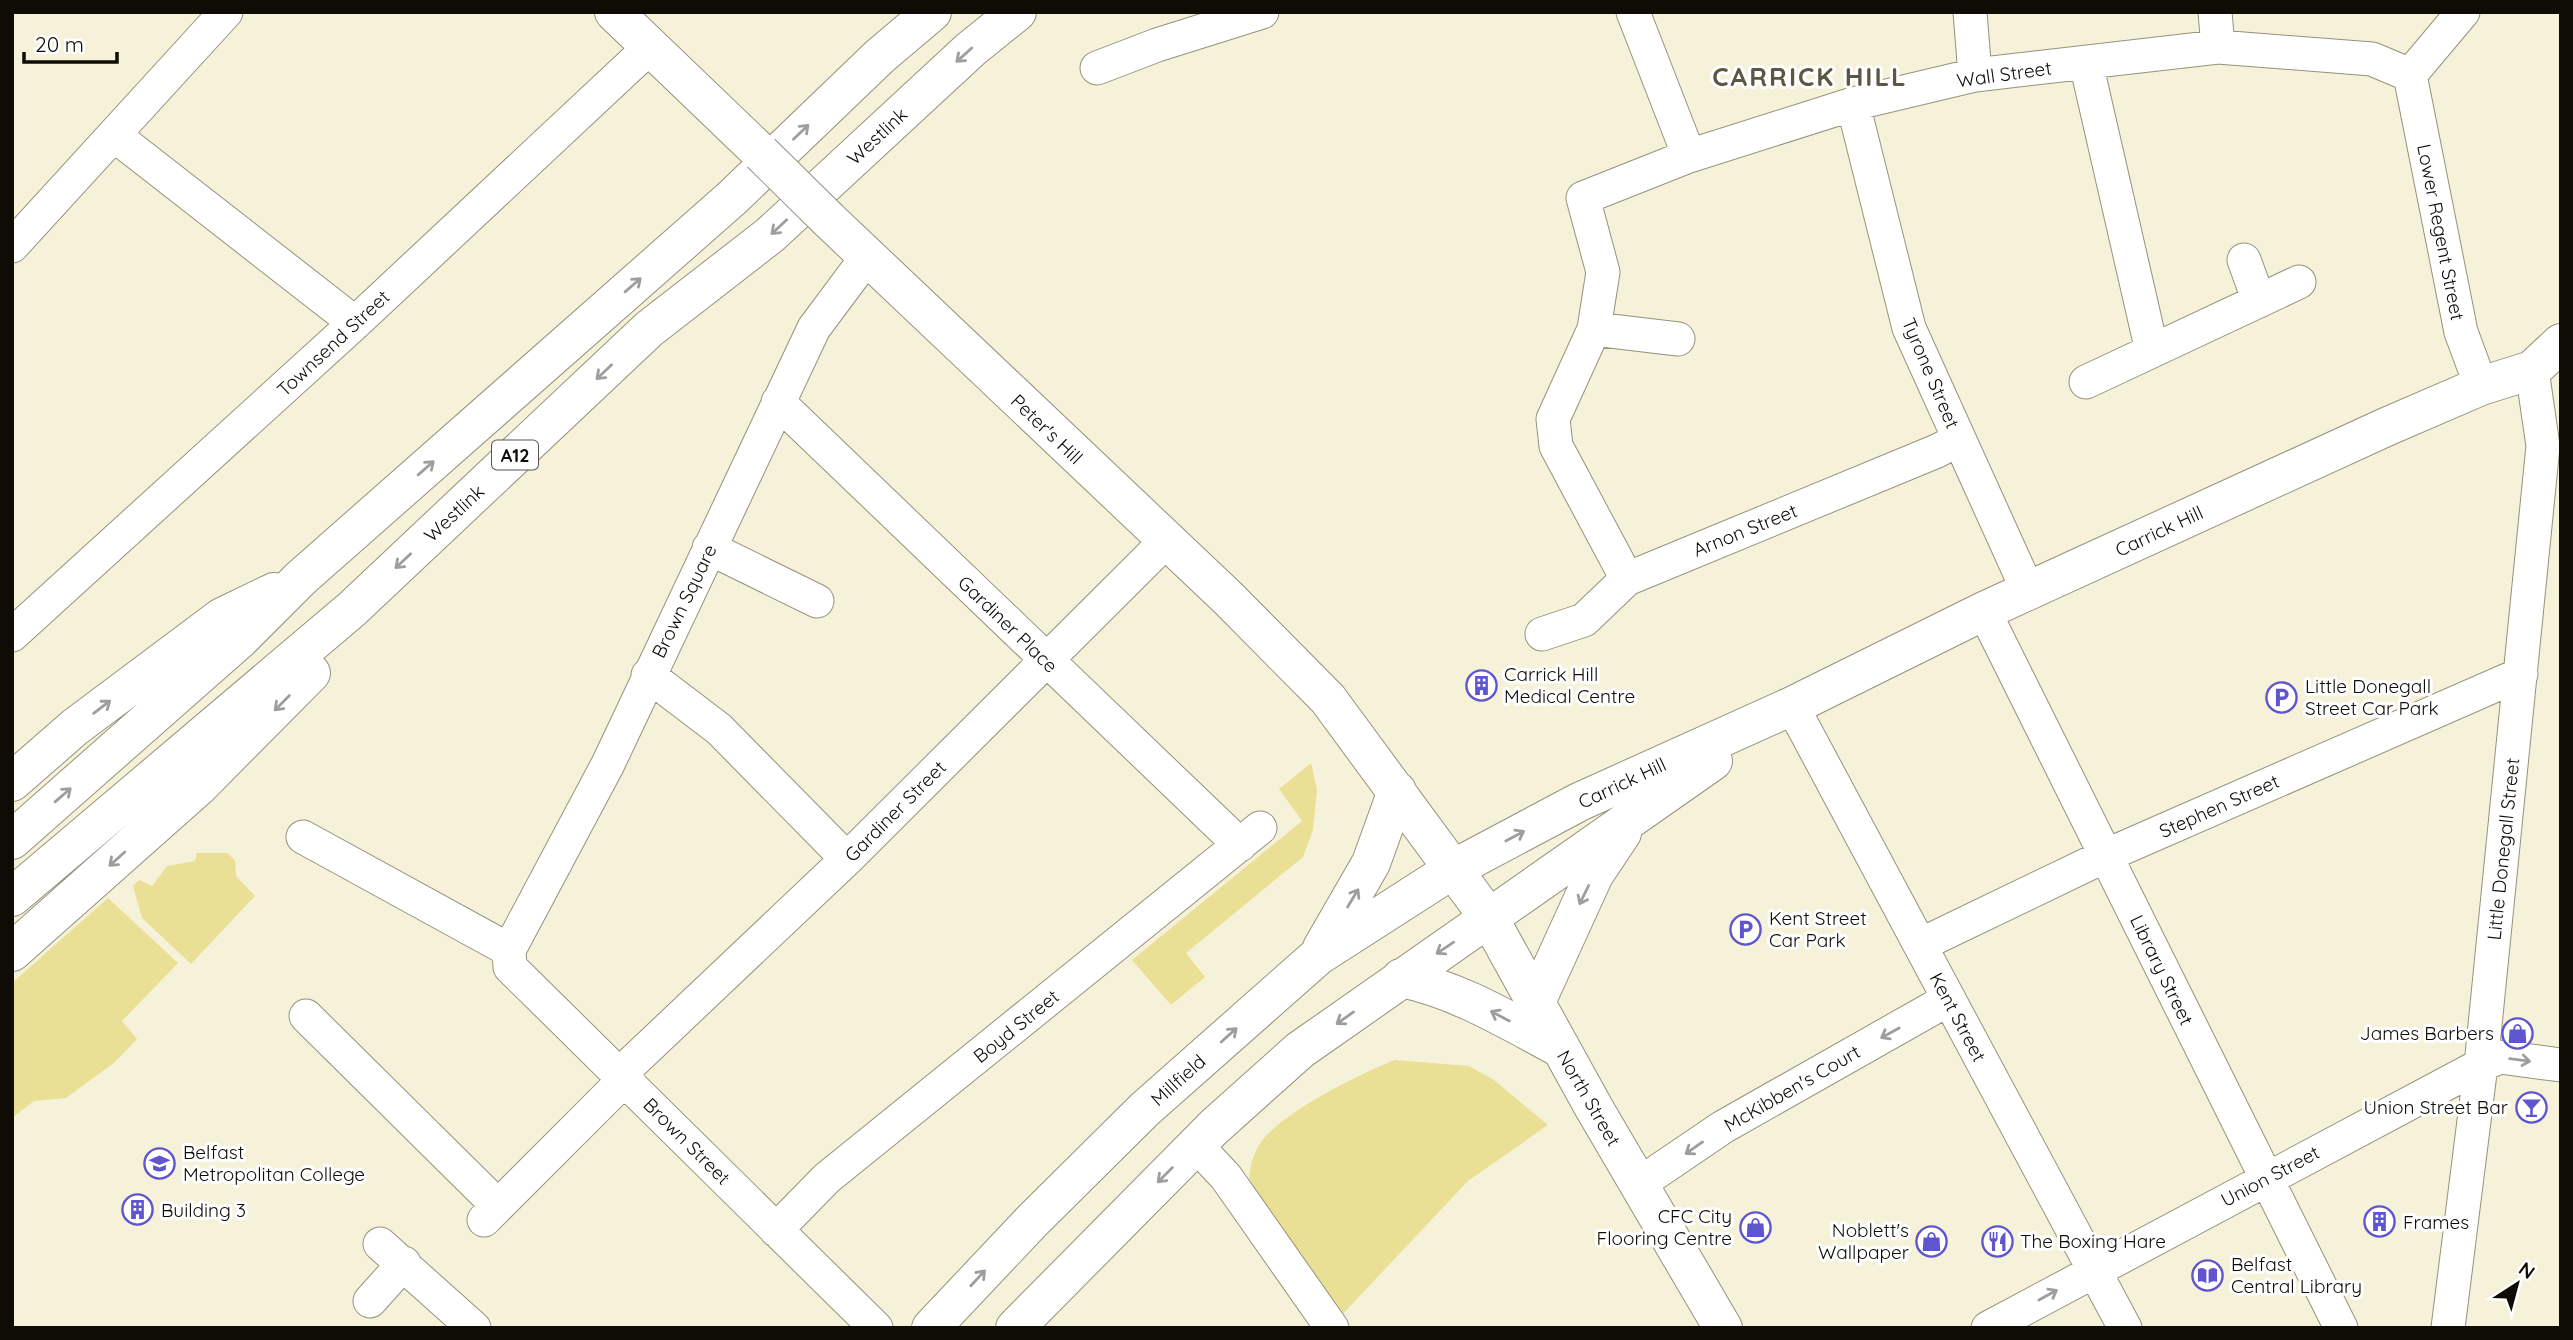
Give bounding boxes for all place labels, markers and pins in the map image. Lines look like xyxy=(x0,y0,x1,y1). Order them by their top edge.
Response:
place label: Carrick Hill Medical Centre xyxy=(1504,662,1635,708)
building icon: Carrick Hill Medical Centre xyxy=(1464,668,1498,702)
place label: Little Donegall Street Car Park xyxy=(2305,674,2439,720)
parking icon: Little Donegall Street Car Park xyxy=(2265,680,2299,714)
place label: Kent Street Car Park xyxy=(1769,906,1867,952)
parking icon: Kent Street Car Park xyxy=(1729,912,1763,946)
shop icon: James Barbers xyxy=(2500,1016,2534,1050)
place label: James Barbers xyxy=(2360,1021,2494,1045)
bar icon: Union Street Bar xyxy=(2514,1090,2548,1124)
place label: Union Street Bar xyxy=(2363,1095,2509,1119)
place label: Belfast Metropolitan College xyxy=(183,1140,365,1186)
school or university icon: Belfast Metropolitan College xyxy=(143,1146,177,1180)
building icon: Building 3 xyxy=(121,1193,155,1227)
place label: Building 3 xyxy=(161,1198,246,1222)
place label: CFC City Flooring Centre xyxy=(1597,1204,1732,1250)
building icon: Frames xyxy=(2363,1205,2397,1239)
shop icon: CFC City Flooring Centre xyxy=(1738,1210,1772,1244)
place label: Frames xyxy=(2403,1210,2469,1234)
place label: Noblett's Wallpaper xyxy=(1818,1218,1910,1264)
shop icon: Noblett's Wallpaper xyxy=(1915,1224,1949,1258)
restaurant icon: The Boxing Hare xyxy=(1980,1224,2014,1258)
place label: The Boxing Hare xyxy=(2020,1229,2166,1253)
place label: Belfast Central Library xyxy=(2231,1252,2362,1298)
library icon: Belfast Central Library xyxy=(2191,1258,2225,1292)

